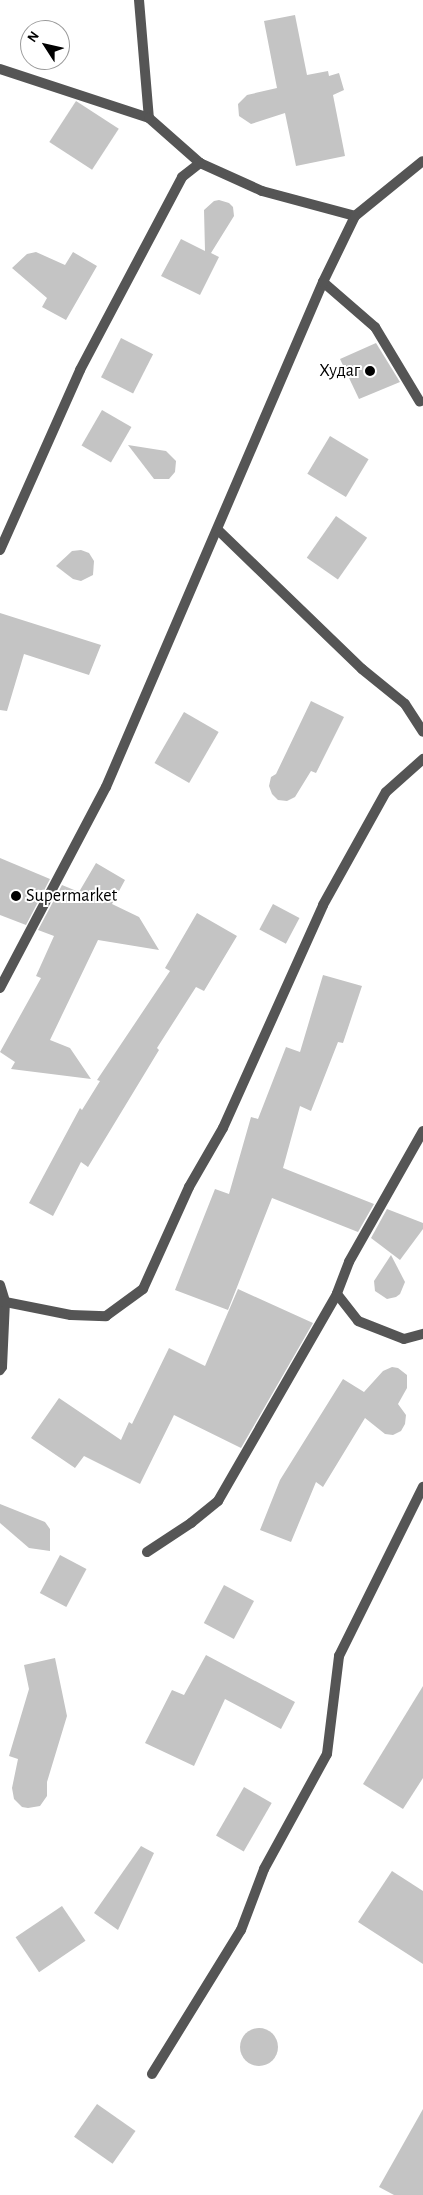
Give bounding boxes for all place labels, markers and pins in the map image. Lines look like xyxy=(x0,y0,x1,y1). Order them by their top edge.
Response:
place label: Худаг xyxy=(319,360,360,382)
marker: Худаг xyxy=(364,365,376,377)
place label: Supermarket xyxy=(26,885,117,907)
marker: Supermarket xyxy=(10,890,22,902)

